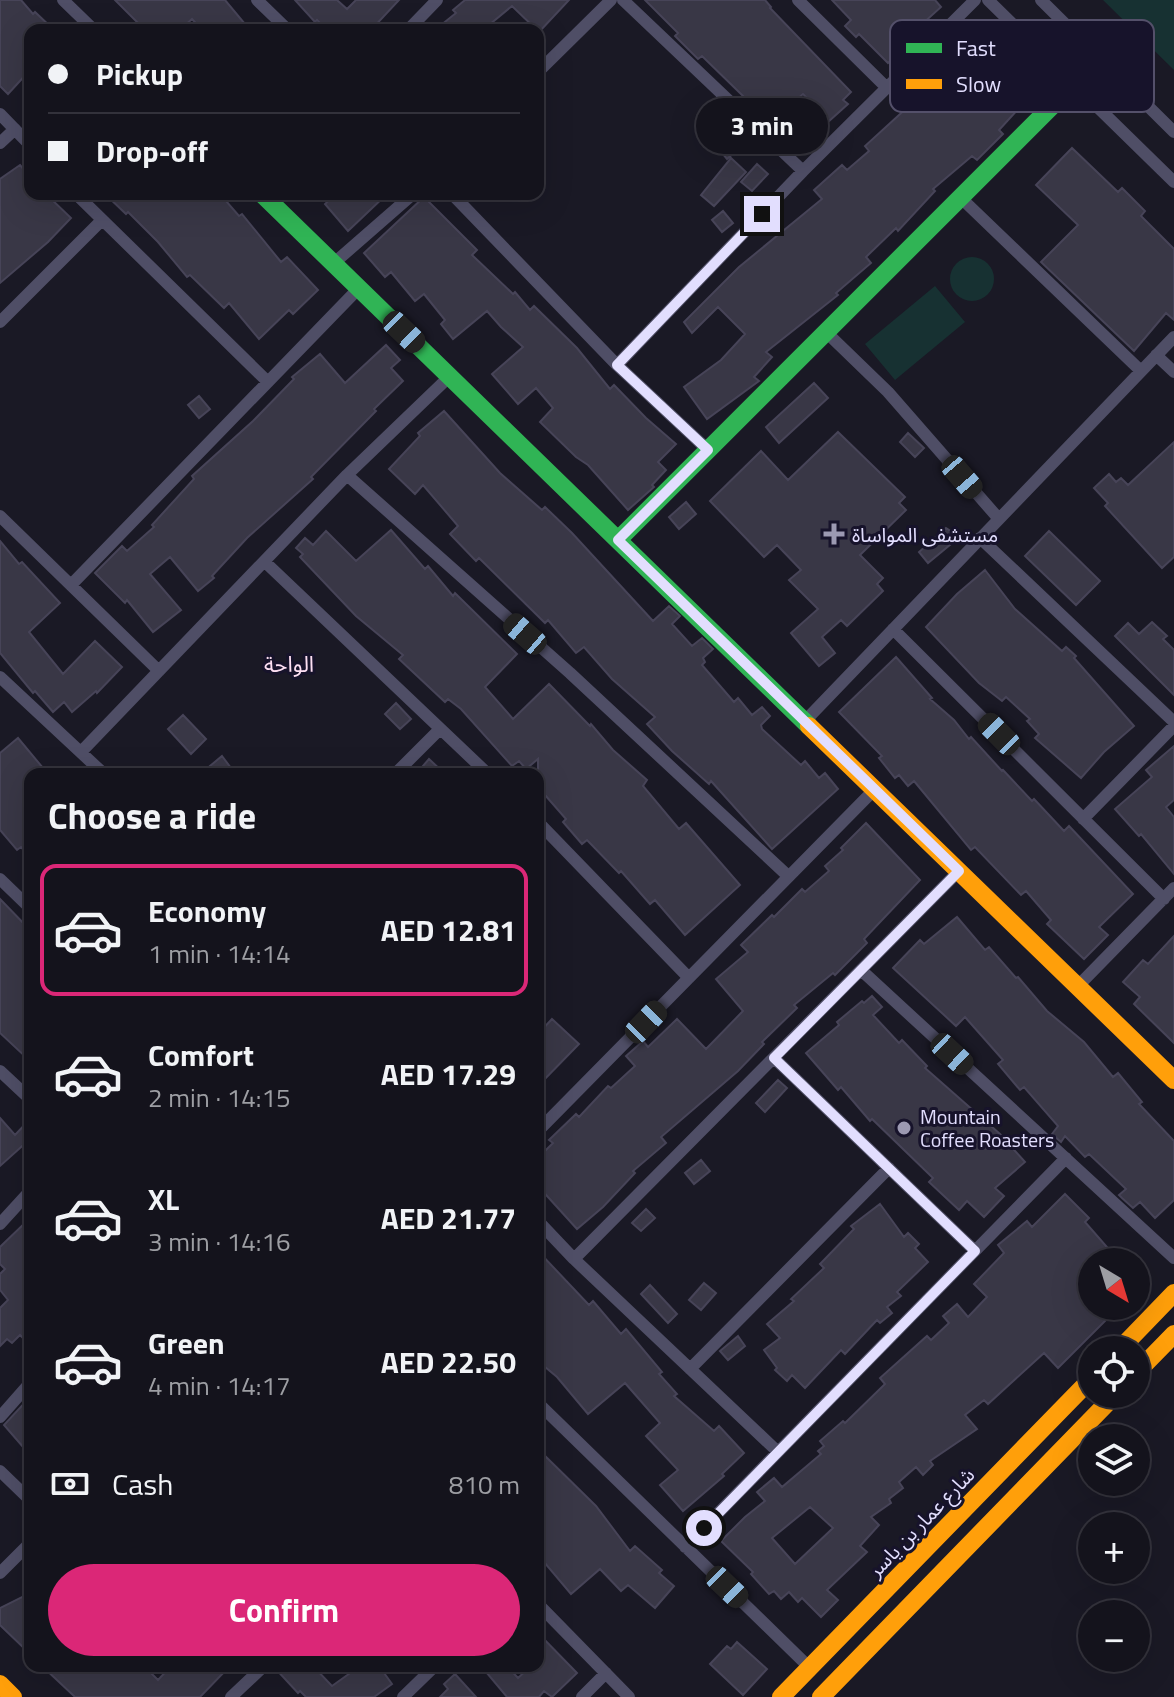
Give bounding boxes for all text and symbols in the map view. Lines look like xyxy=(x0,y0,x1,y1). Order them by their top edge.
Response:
legend xyxy=(890,20,1154,112)
text: Fast xyxy=(956,31,996,65)
text: Pickup xyxy=(96,51,183,97)
text: Slow xyxy=(956,67,1002,101)
callout: 3 min xyxy=(696,98,828,154)
text: 3 min xyxy=(730,106,794,145)
text: Drop-off xyxy=(96,128,208,174)
route end xyxy=(744,196,780,232)
car xyxy=(378,307,430,357)
car xyxy=(937,451,987,503)
place label: مستشفى المواساة xyxy=(852,519,998,550)
marker: مستشفى المواساة xyxy=(823,523,845,545)
car xyxy=(499,609,551,659)
district label: الواحة xyxy=(264,647,314,681)
car xyxy=(974,709,1024,759)
text: Choose a ride xyxy=(48,788,256,843)
text: Economy xyxy=(148,888,266,934)
icon: car xyxy=(52,894,124,966)
text: AED 12.81 xyxy=(381,907,516,953)
text: 1 min · 14:14 xyxy=(148,934,291,973)
car xyxy=(621,996,671,1048)
car xyxy=(926,1029,978,1079)
text: Comfort xyxy=(148,1032,254,1078)
icon: car xyxy=(52,1038,124,1110)
text: AED 17.29 xyxy=(381,1051,516,1097)
text: 2 min · 14:15 xyxy=(148,1078,291,1117)
place label: Mountain Coffee Roasters xyxy=(920,1101,1054,1155)
marker: Mountain Coffee Roasters xyxy=(895,1119,913,1137)
text: XL xyxy=(148,1176,179,1222)
icon: car xyxy=(52,1182,124,1254)
text: AED 21.77 xyxy=(381,1195,516,1241)
text: 3 min · 14:16 xyxy=(148,1222,291,1261)
north arrow xyxy=(1078,1248,1150,1320)
map controls xyxy=(1078,1248,1150,1672)
text: Green xyxy=(148,1320,225,1366)
icon: car xyxy=(52,1326,124,1398)
button: locate xyxy=(1078,1336,1150,1408)
text: AED 22.50 xyxy=(381,1339,516,1385)
text: 4 min · 14:17 xyxy=(148,1366,291,1405)
button: layers xyxy=(1078,1424,1150,1496)
street label: شارع عمار بن ياسر xyxy=(860,1460,982,1585)
text: Cash xyxy=(112,1461,173,1507)
icon: cash xyxy=(48,1462,92,1506)
text: 810 m xyxy=(449,1465,520,1504)
route start xyxy=(686,1510,722,1546)
button: + xyxy=(1078,1512,1150,1584)
car xyxy=(701,1562,753,1612)
button: Confirm xyxy=(48,1564,520,1656)
button: − xyxy=(1078,1600,1150,1672)

